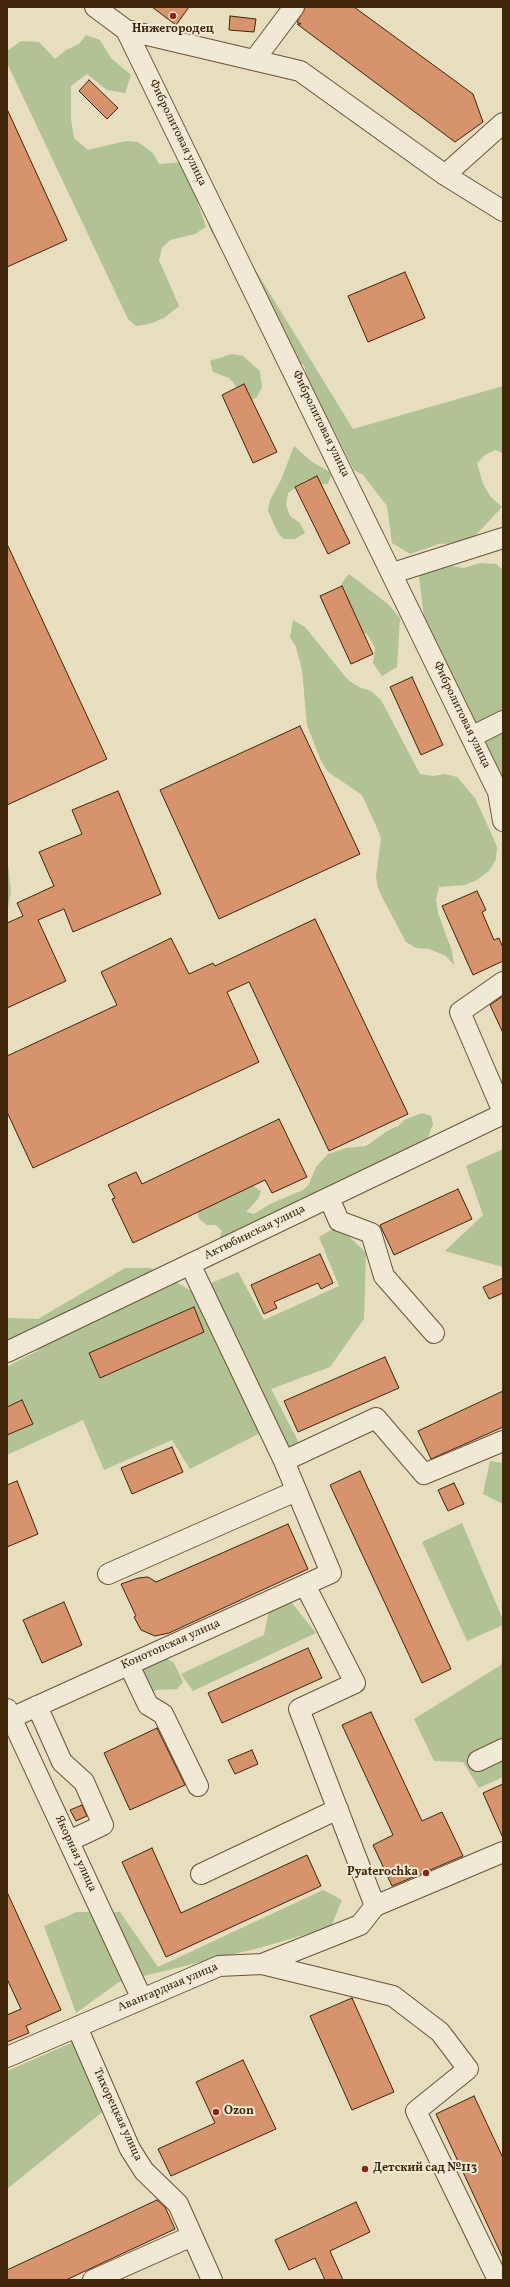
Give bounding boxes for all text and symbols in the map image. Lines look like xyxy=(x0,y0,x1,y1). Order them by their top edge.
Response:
marker: Нижегородец xyxy=(168,11,178,21)
place label: Нижегородец xyxy=(132,23,214,37)
street label: Фибролитовая улица xyxy=(145,77,209,189)
street label: Фибролитовая улица xyxy=(288,368,352,480)
street label: Фибролитовая улица xyxy=(429,659,493,771)
street label: Актюбинская улица xyxy=(202,1202,308,1264)
street label: Конотопская улица xyxy=(119,1617,223,1673)
street label: Якорная улица xyxy=(51,1814,99,1894)
place label: Pyaterochka xyxy=(347,1866,418,1880)
marker: Pyaterochka xyxy=(421,1868,431,1878)
street label: Авангардная улица xyxy=(116,1960,220,2016)
street label: Тихорецкая улица xyxy=(89,2066,145,2164)
place label: Ozon xyxy=(224,2105,254,2119)
marker: Ozon xyxy=(211,2107,221,2117)
place label: Детский сад №113 xyxy=(373,2162,477,2176)
marker: Детский сад №113 xyxy=(360,2164,370,2174)

